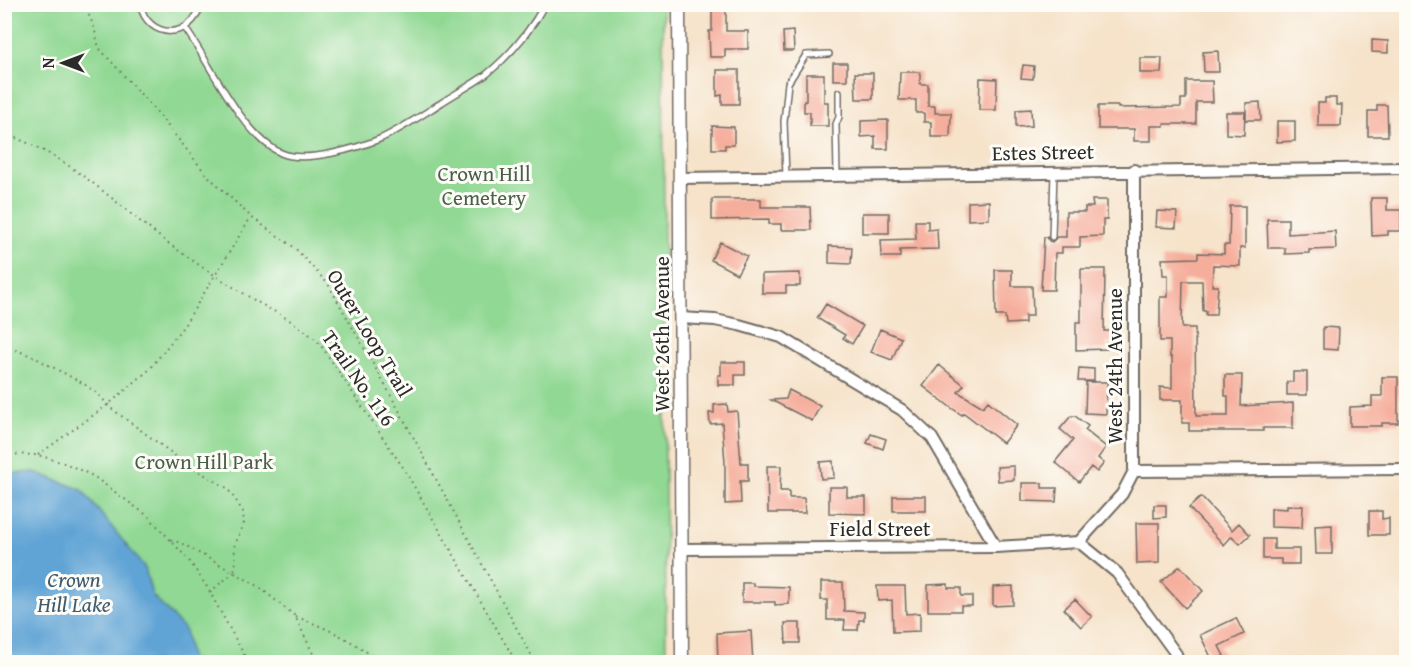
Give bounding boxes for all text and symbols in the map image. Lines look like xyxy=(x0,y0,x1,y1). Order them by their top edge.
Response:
north arrow xyxy=(33,33,93,93)
text: N xyxy=(36,57,60,68)
street label: Estes Street xyxy=(992,136,1095,168)
park label: Crown Hill Cemetery xyxy=(437,158,531,213)
street label: West 26th Avenue xyxy=(646,256,677,412)
street label: Outer Loop Trail xyxy=(320,263,420,403)
street label: West 24th Avenue xyxy=(1099,288,1130,444)
street label: Trail No. 116 xyxy=(314,324,404,432)
park label: Crown Hill Park xyxy=(135,446,273,477)
street label: Field Street xyxy=(830,513,931,544)
water label: Crown Hill Lake xyxy=(36,563,111,620)

